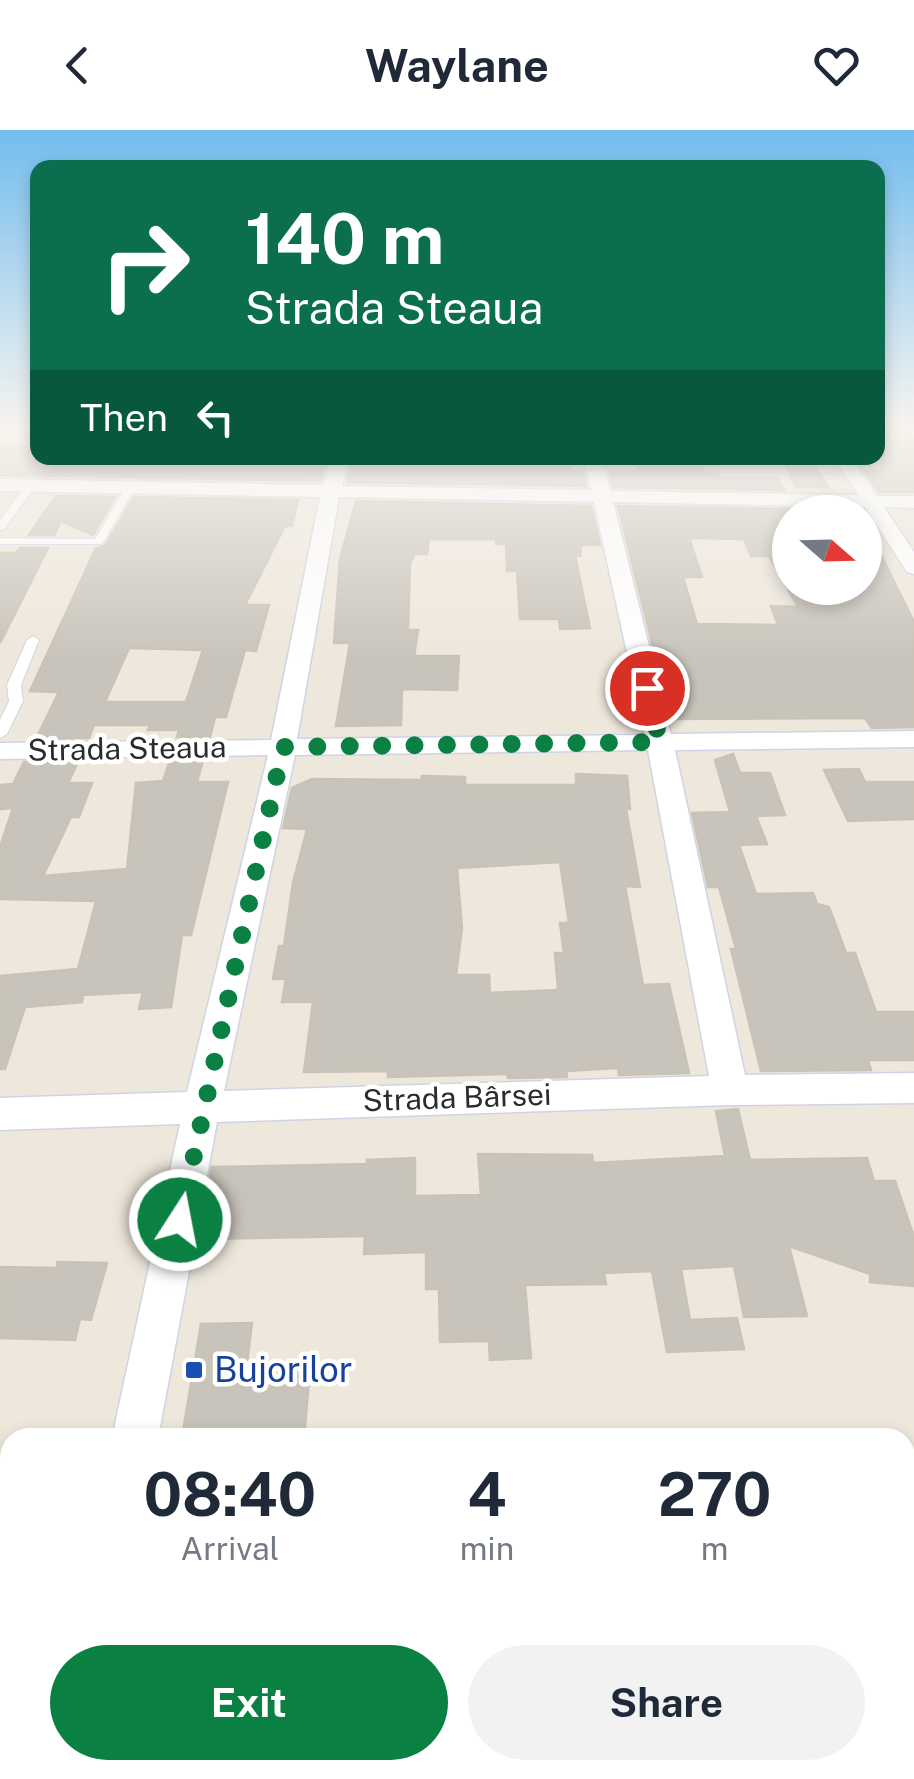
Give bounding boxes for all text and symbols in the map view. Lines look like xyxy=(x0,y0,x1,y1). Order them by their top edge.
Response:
icon: back xyxy=(50,38,105,93)
icon: heart xyxy=(809,38,864,93)
text: Waylane xyxy=(365,39,549,92)
text: 140 m xyxy=(245,197,444,280)
icon: right xyxy=(80,200,210,330)
text: Strada Steaua xyxy=(245,281,543,334)
icon: left xyxy=(188,390,243,445)
text: Then xyxy=(80,395,168,440)
north arrow xyxy=(772,495,882,605)
map controls xyxy=(772,495,882,605)
pin xyxy=(605,646,690,731)
icon: arrive xyxy=(620,661,675,716)
street label: Strada Steaua xyxy=(27,728,227,768)
street label: Strada Bârsei xyxy=(362,1076,552,1118)
position arrow xyxy=(128,1168,232,1272)
place label: Bujorilor xyxy=(214,1349,353,1390)
marker: Bujorilor xyxy=(183,1359,205,1381)
text: 08:40 xyxy=(144,1459,316,1530)
text: 4 xyxy=(467,1459,507,1530)
text: 270 xyxy=(658,1459,771,1530)
text: Arrival xyxy=(181,1530,279,1567)
text: min xyxy=(460,1530,514,1567)
text: m xyxy=(701,1530,728,1567)
button: Exit xyxy=(50,1645,448,1760)
button: Share xyxy=(468,1645,865,1760)

